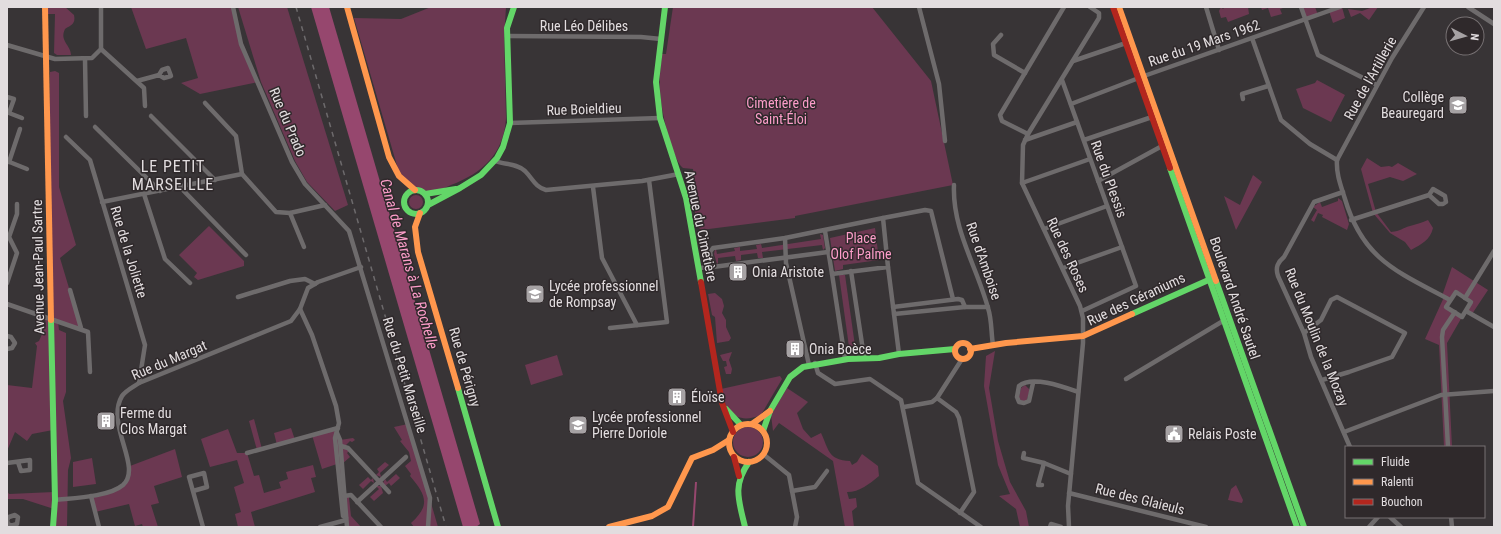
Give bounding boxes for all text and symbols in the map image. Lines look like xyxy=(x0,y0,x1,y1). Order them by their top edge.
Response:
street label: Rue du 19 Mars 1962 xyxy=(1146,16,1262,70)
north arrow xyxy=(1445,16,1485,56)
street label: Rue Léo Délibes xyxy=(540,18,628,34)
street label: Rue de l'Artillerie xyxy=(1341,33,1400,122)
text: N xyxy=(1468,33,1481,41)
street label: Rue du Prado xyxy=(266,85,310,159)
place label: Collège Beauregard xyxy=(1381,89,1444,121)
school or university icon: Collège Beauregard xyxy=(1447,94,1469,116)
park label: Cimetière de Saint-Éloi xyxy=(746,95,816,127)
street label: Rue Boieldieu xyxy=(546,100,622,118)
street label: Rue du Plessis xyxy=(1088,138,1130,220)
district label: LE PETIT MARSEILLE xyxy=(132,157,214,194)
street label: Avenue du Cimetière xyxy=(681,169,721,284)
water label: Canal de Marans à La Rochelle xyxy=(376,177,442,351)
street label: Avenue Jean-Paul Sartre xyxy=(29,199,47,335)
street label: Rue de la Joliette xyxy=(107,204,151,300)
street label: Rue des Roses xyxy=(1044,215,1092,295)
street label: Rue d'Amboise xyxy=(963,220,1005,302)
park label: Place Olof Palme xyxy=(830,230,892,262)
street label: Boulevard André Sautel xyxy=(1207,235,1263,361)
building icon: Onia Aristote xyxy=(727,261,749,283)
place label: Onia Aristote xyxy=(752,264,824,280)
street label: Rue du Moulin de la Mozay xyxy=(1282,266,1352,409)
street label: Rue des Géraniums xyxy=(1084,269,1188,329)
place label: Lycée professionnel de Rompsay xyxy=(549,278,659,310)
school or university icon: Lycée professionnel de Rompsay xyxy=(524,283,546,305)
street label: Rue du Petit Marseille xyxy=(380,315,430,435)
street label: Rue de Périgny xyxy=(446,325,484,409)
street label: Rue du Margat xyxy=(129,337,209,383)
building icon: Onia Boèce xyxy=(784,338,806,360)
place label: Onia Boèce xyxy=(809,341,872,357)
building icon: Éloïse xyxy=(666,386,688,408)
place label: Éloïse xyxy=(691,388,725,405)
place label: Ferme du Clos Margat xyxy=(120,405,187,437)
place label: Lycée professionnel Pierre Doriole xyxy=(592,409,702,441)
building icon: Ferme du Clos Margat xyxy=(95,410,117,432)
school or university icon: Lycée professionnel Pierre Doriole xyxy=(567,414,589,436)
public building icon: Relais Poste xyxy=(1163,423,1185,445)
place label: Relais Poste xyxy=(1188,426,1257,442)
legend xyxy=(1345,446,1485,518)
text: Fluide xyxy=(1381,455,1410,469)
text: Ralenti xyxy=(1381,475,1414,489)
street label: Rue des Glaieuls xyxy=(1094,480,1186,518)
text: Bouchon xyxy=(1381,495,1423,509)

